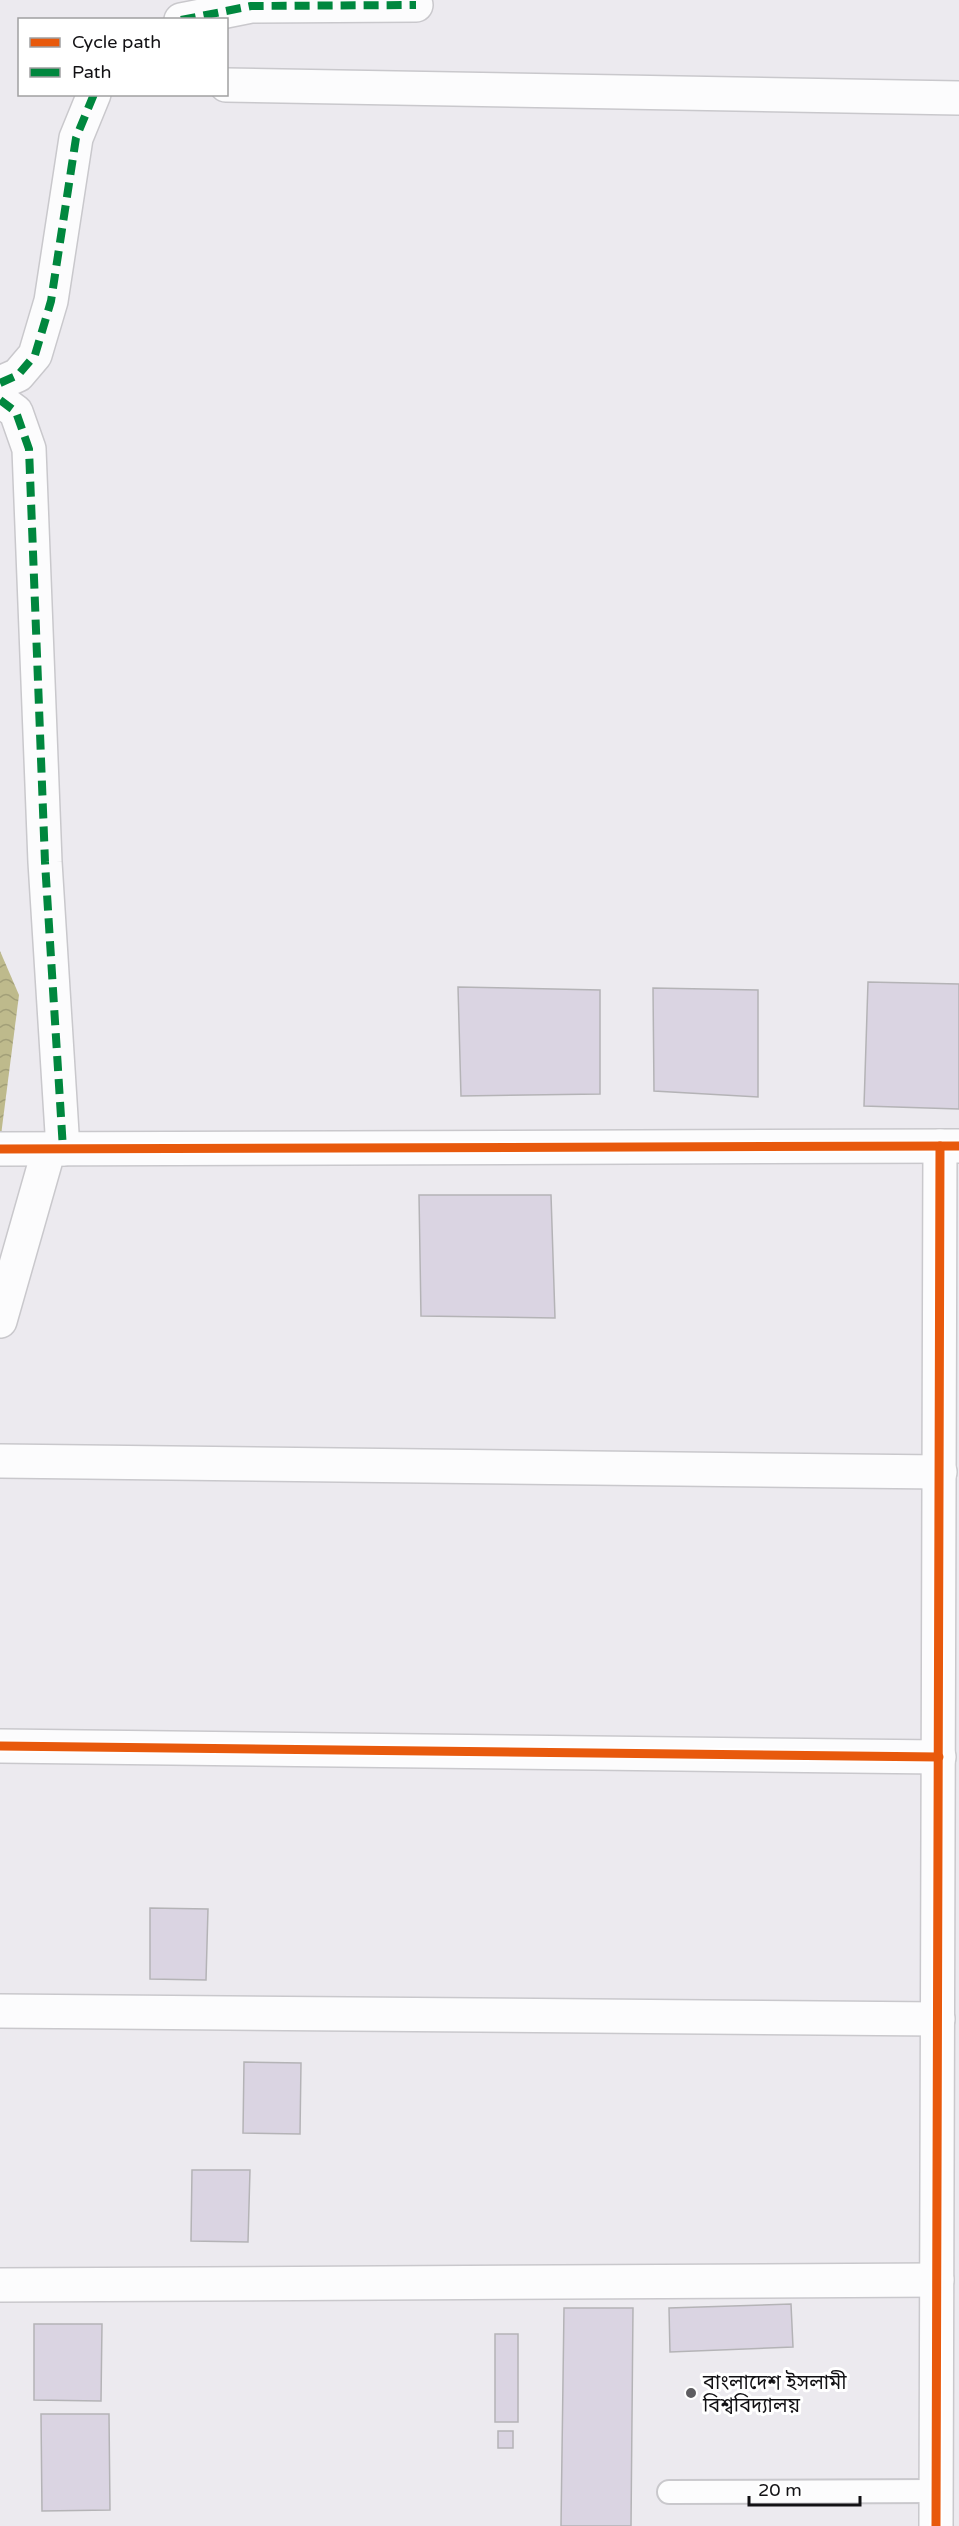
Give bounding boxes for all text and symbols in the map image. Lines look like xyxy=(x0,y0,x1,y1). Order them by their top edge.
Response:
legend xyxy=(18,18,228,96)
text: Cycle path xyxy=(72,31,161,53)
text: Path xyxy=(72,61,111,83)
place label: বাংলাদেশ ইসলামী বিশ্ববিদ্যালয় xyxy=(702,2370,847,2418)
marker: বাংলাদেশ ইসলামী বিশ্ববিদ্যালয় xyxy=(684,2386,698,2400)
scale bar xyxy=(749,2469,860,2507)
text: 20 m xyxy=(758,2479,802,2501)

